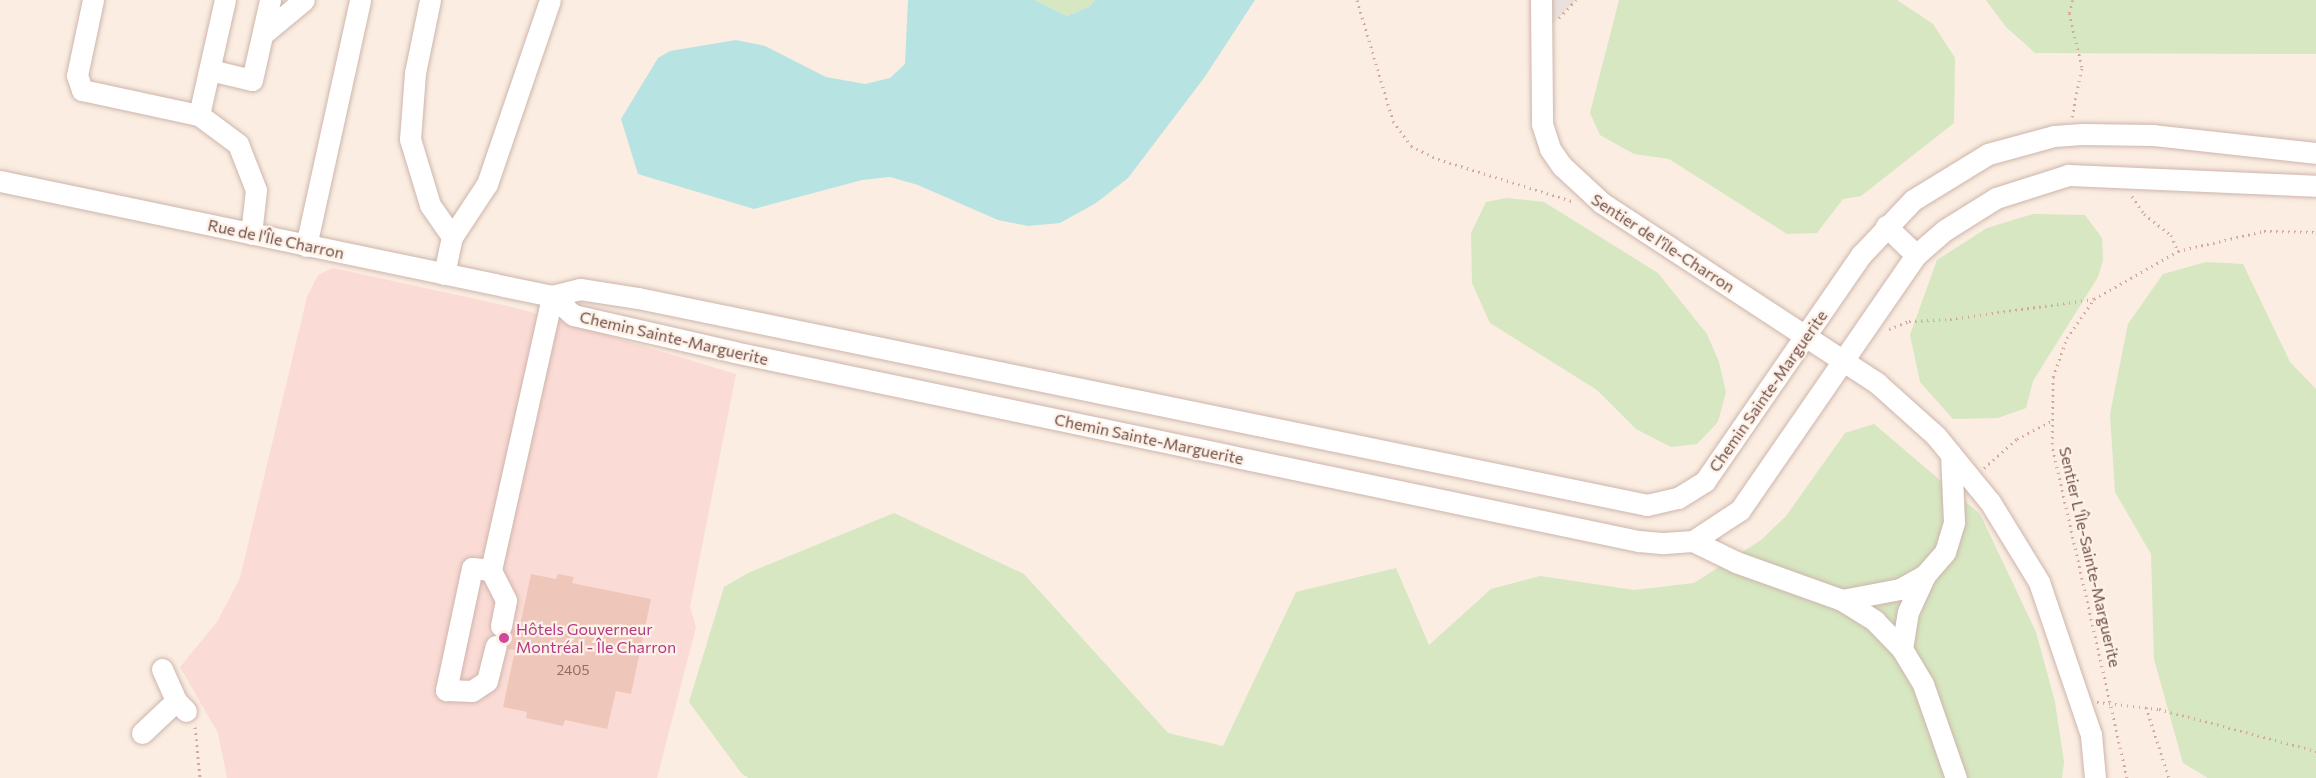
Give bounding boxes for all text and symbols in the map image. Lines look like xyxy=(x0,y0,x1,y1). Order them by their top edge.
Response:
street label: Sentier de l'île-Charron xyxy=(1588,190,1738,296)
street label: Rue de l'Île Charron xyxy=(206,215,346,263)
street label: Chemin Sainte-Marguerite xyxy=(578,307,770,369)
street label: Chemin Sainte-Marguerite xyxy=(1705,307,1831,475)
street label: Chemin Sainte-Marguerite xyxy=(1053,410,1245,468)
street label: Sentier L'Île-Sainte-Marguerite xyxy=(2055,445,2125,669)
place label: Hôtels Gouverneur Montréal - Île Charron xyxy=(516,619,676,657)
marker: Hôtels Gouverneur Montréal - Île Charron xyxy=(497,631,511,645)
house number: 2405 xyxy=(556,662,590,678)

